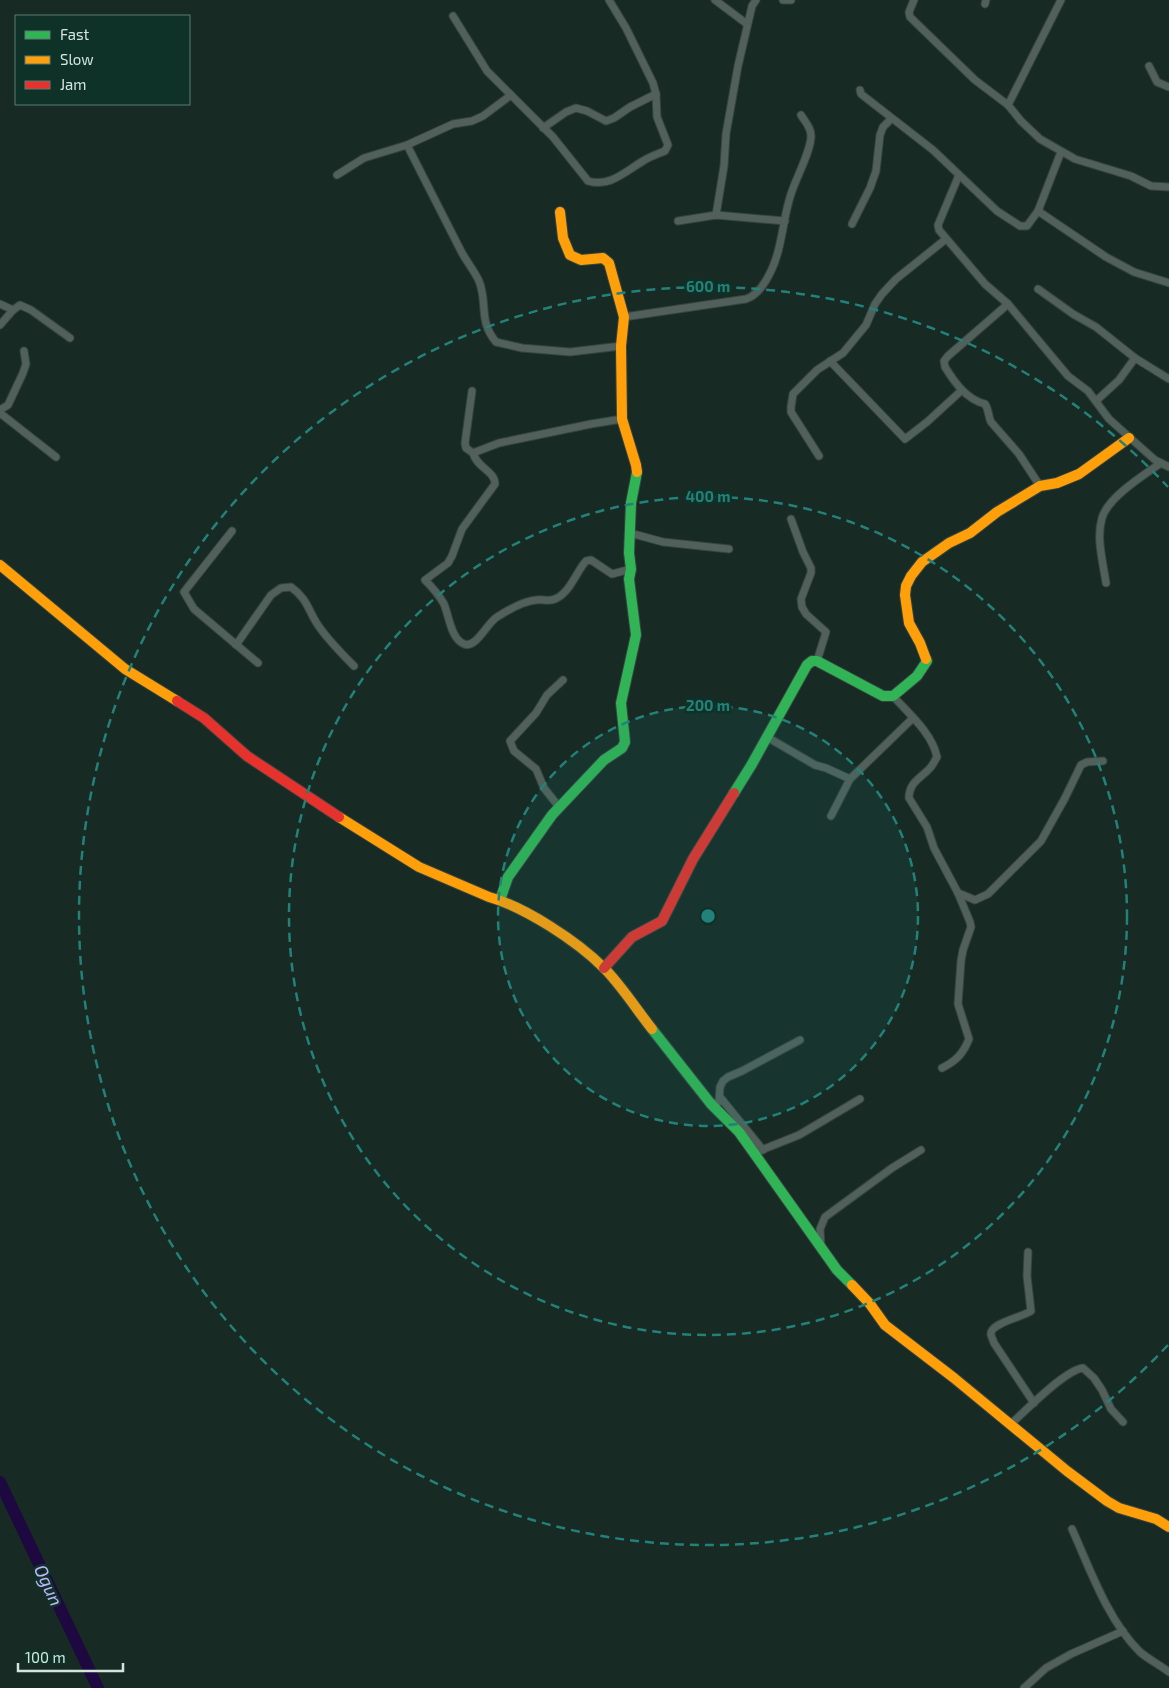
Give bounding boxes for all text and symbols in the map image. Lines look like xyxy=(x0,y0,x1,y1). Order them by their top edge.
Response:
legend xyxy=(15,15,190,105)
text: Fast xyxy=(60,25,90,43)
text: Slow xyxy=(60,50,94,68)
text: Jam xyxy=(60,75,86,93)
text: 600 m xyxy=(686,277,730,295)
text: 400 m xyxy=(686,487,730,505)
text: 200 m xyxy=(686,696,730,714)
centre of rings xyxy=(699,907,717,925)
water label: Ogun xyxy=(30,1561,68,1609)
scale bar xyxy=(18,1640,122,1672)
text: 100 m xyxy=(25,1648,66,1666)

